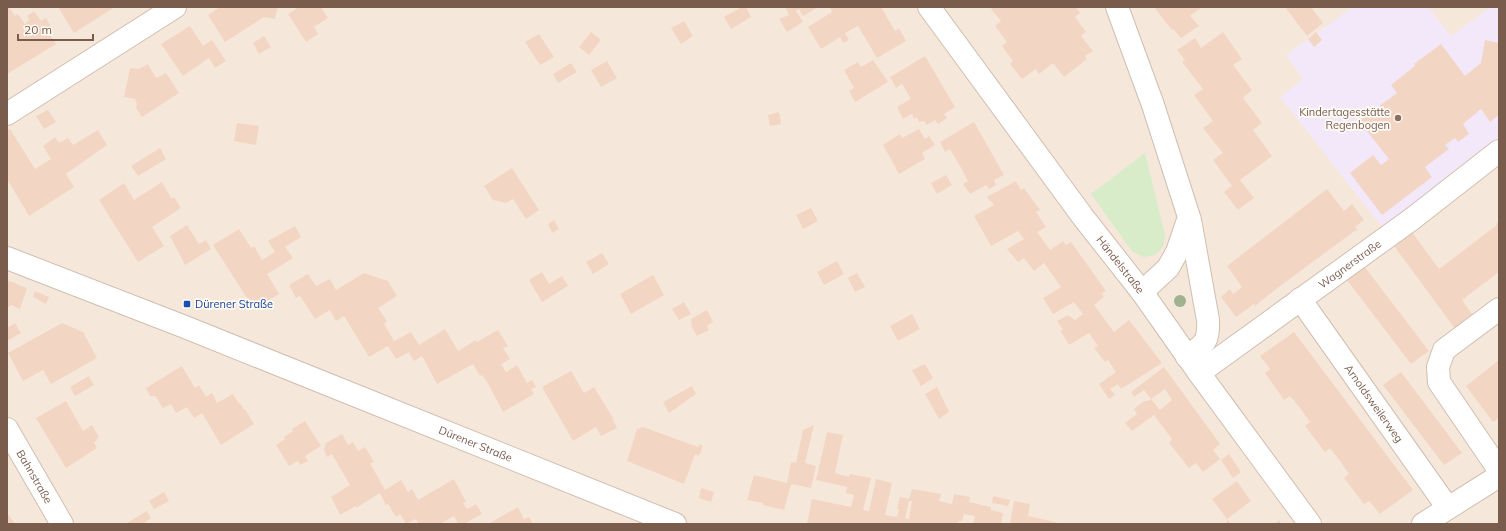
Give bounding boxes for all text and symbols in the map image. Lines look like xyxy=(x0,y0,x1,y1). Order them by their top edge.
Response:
scale bar xyxy=(18,16,93,42)
text: 20 m xyxy=(24,22,52,37)
place label: Kindertagesstätte Regenbogen xyxy=(1299,105,1390,132)
marker: Kindertagesstätte Regenbogen xyxy=(1393,113,1403,123)
street label: Händelstraße xyxy=(1093,233,1147,296)
street label: Wagnerstraße xyxy=(1316,237,1384,291)
place label: Dürener Straße xyxy=(195,297,273,311)
marker: Dürener Straße xyxy=(182,299,192,309)
street label: Arnoldsweilerweg xyxy=(1342,362,1406,445)
street label: Dürener Straße xyxy=(437,423,514,465)
street label: Bahnstraße xyxy=(14,447,56,506)

